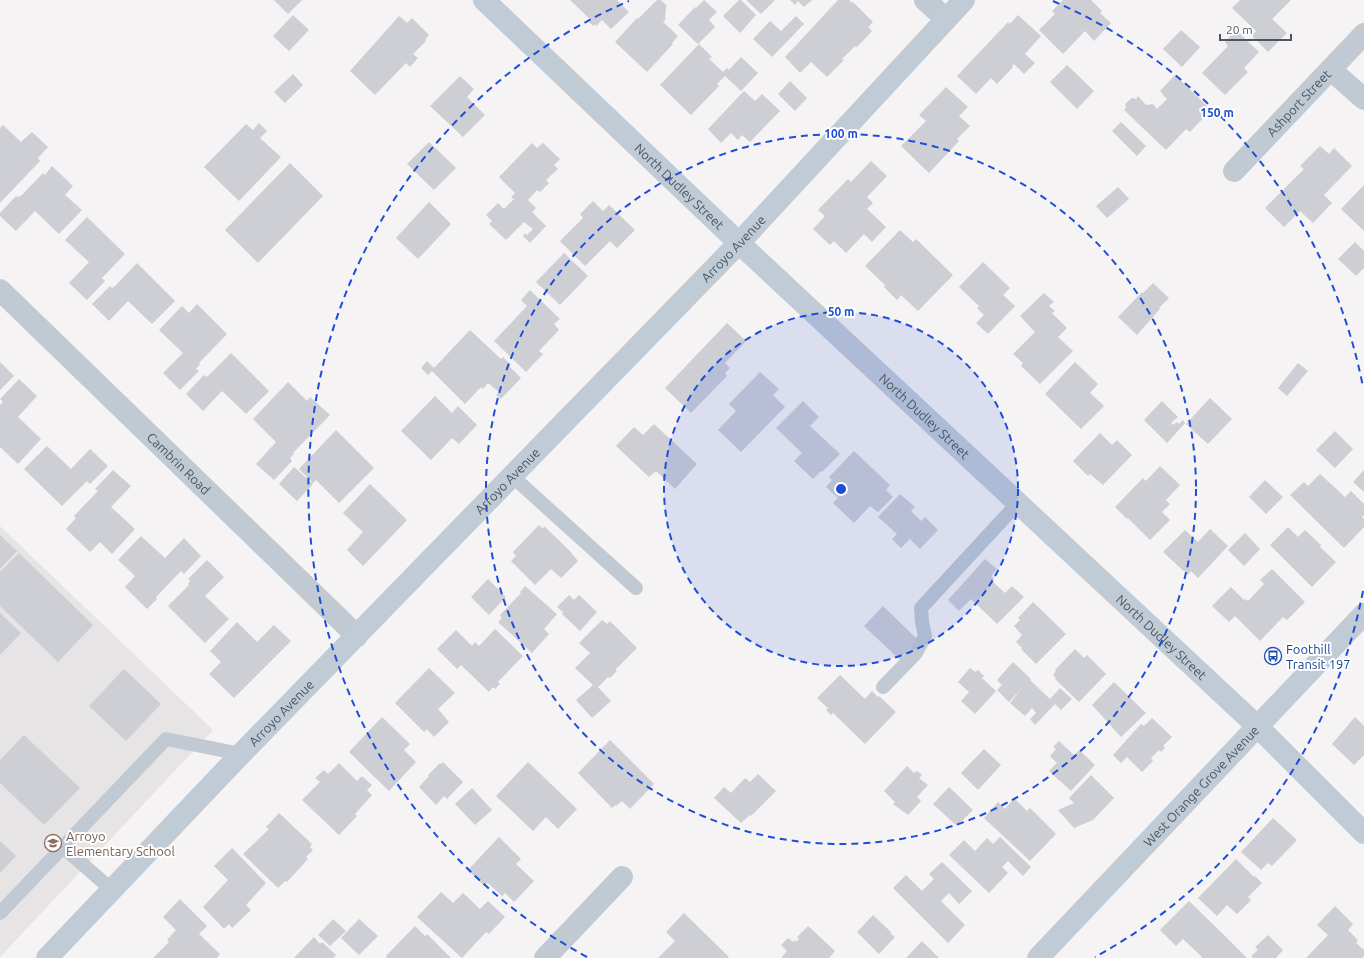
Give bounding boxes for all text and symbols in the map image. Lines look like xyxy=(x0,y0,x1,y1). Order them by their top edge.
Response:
scale bar xyxy=(1220,16,1291,42)
text: 20 m xyxy=(1226,23,1253,36)
street label: Ashport Street xyxy=(1264,67,1333,139)
text: 150 m xyxy=(1200,106,1234,119)
text: 100 m xyxy=(824,127,858,140)
street label: North Dudley Street xyxy=(632,141,727,232)
street label: Arroyo Avenue xyxy=(698,212,768,285)
text: 50 m xyxy=(828,305,854,318)
street label: North Dudley Street xyxy=(877,371,972,461)
street label: Cambrin Road xyxy=(144,430,213,497)
street label: Arroyo Avenue xyxy=(472,445,542,517)
centre of rings xyxy=(834,482,848,496)
street label: North Dudley Street xyxy=(1114,592,1209,682)
place label: Foothill Transit 197 xyxy=(1286,642,1351,671)
bus stop icon: Foothill Transit 197 xyxy=(1263,646,1283,666)
street label: Arroyo Avenue xyxy=(246,677,316,749)
street label: West Orange Grove Avenue xyxy=(1141,723,1262,849)
place label: Arroyo Elementary School xyxy=(66,829,175,858)
school or university icon: Arroyo Elementary School xyxy=(43,833,63,853)

